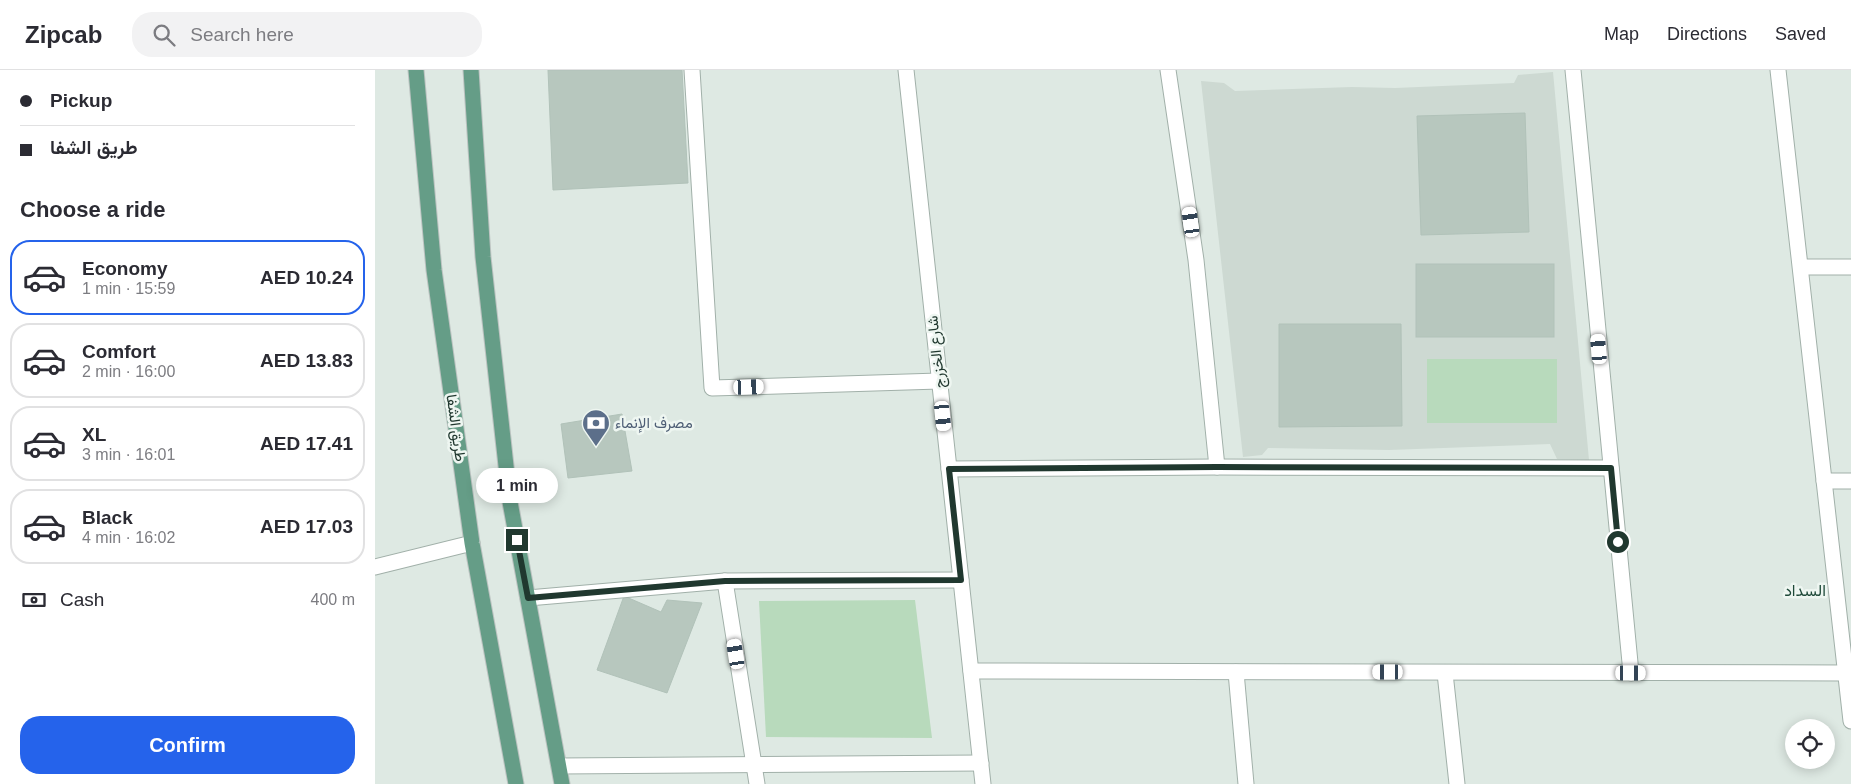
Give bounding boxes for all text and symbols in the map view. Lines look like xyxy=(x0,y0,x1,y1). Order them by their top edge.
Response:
search box xyxy=(132,12,482,57)
text: Zipcab xyxy=(25,21,102,48)
icon: search xyxy=(150,21,178,49)
text: Search here xyxy=(190,24,294,45)
text: Map xyxy=(1604,24,1639,44)
text: Directions xyxy=(1667,24,1747,44)
text: Saved xyxy=(1775,24,1826,44)
text: Pickup xyxy=(50,90,112,111)
text: طريق الشفا xyxy=(50,137,138,158)
text: Choose a ride xyxy=(20,197,165,222)
car xyxy=(1181,206,1200,238)
icon: car xyxy=(22,255,67,300)
text: Economy xyxy=(82,258,168,279)
text: AED 10.24 xyxy=(260,267,353,288)
text: 1 min · 15:59 xyxy=(82,280,175,297)
street label: شارع الخزرج xyxy=(923,314,951,389)
car xyxy=(1590,333,1607,365)
icon: car xyxy=(22,338,67,383)
text: Comfort xyxy=(82,341,156,362)
text: AED 13.83 xyxy=(260,350,353,371)
text: 2 min · 16:00 xyxy=(82,363,175,380)
car xyxy=(733,379,764,395)
street label: طريق الشفا xyxy=(441,393,470,463)
car xyxy=(933,400,952,432)
bank icon: مصرف الإنماء xyxy=(581,408,611,447)
place label: مصرف الإنماء xyxy=(615,414,693,433)
icon: car xyxy=(22,421,67,466)
text: XL xyxy=(82,424,106,445)
text: AED 17.41 xyxy=(260,433,353,454)
text: 3 min · 16:01 xyxy=(82,446,175,463)
callout: 1 min xyxy=(476,468,558,502)
text: 1 min xyxy=(496,477,538,494)
icon: car xyxy=(22,504,67,549)
text: Black xyxy=(82,507,133,528)
text: AED 17.03 xyxy=(260,516,353,537)
text: 4 min · 16:02 xyxy=(82,529,175,546)
route end xyxy=(506,529,528,551)
route start xyxy=(1607,531,1629,553)
district label: السداد xyxy=(1784,582,1826,599)
icon: cash xyxy=(20,586,48,614)
text: Cash xyxy=(60,589,104,610)
text: 400 m xyxy=(311,591,355,608)
car xyxy=(726,638,745,670)
car xyxy=(1373,665,1403,680)
car xyxy=(1616,666,1646,681)
button: Confirm xyxy=(20,716,355,774)
map controls xyxy=(1785,719,1835,769)
button: locate xyxy=(1785,719,1835,769)

